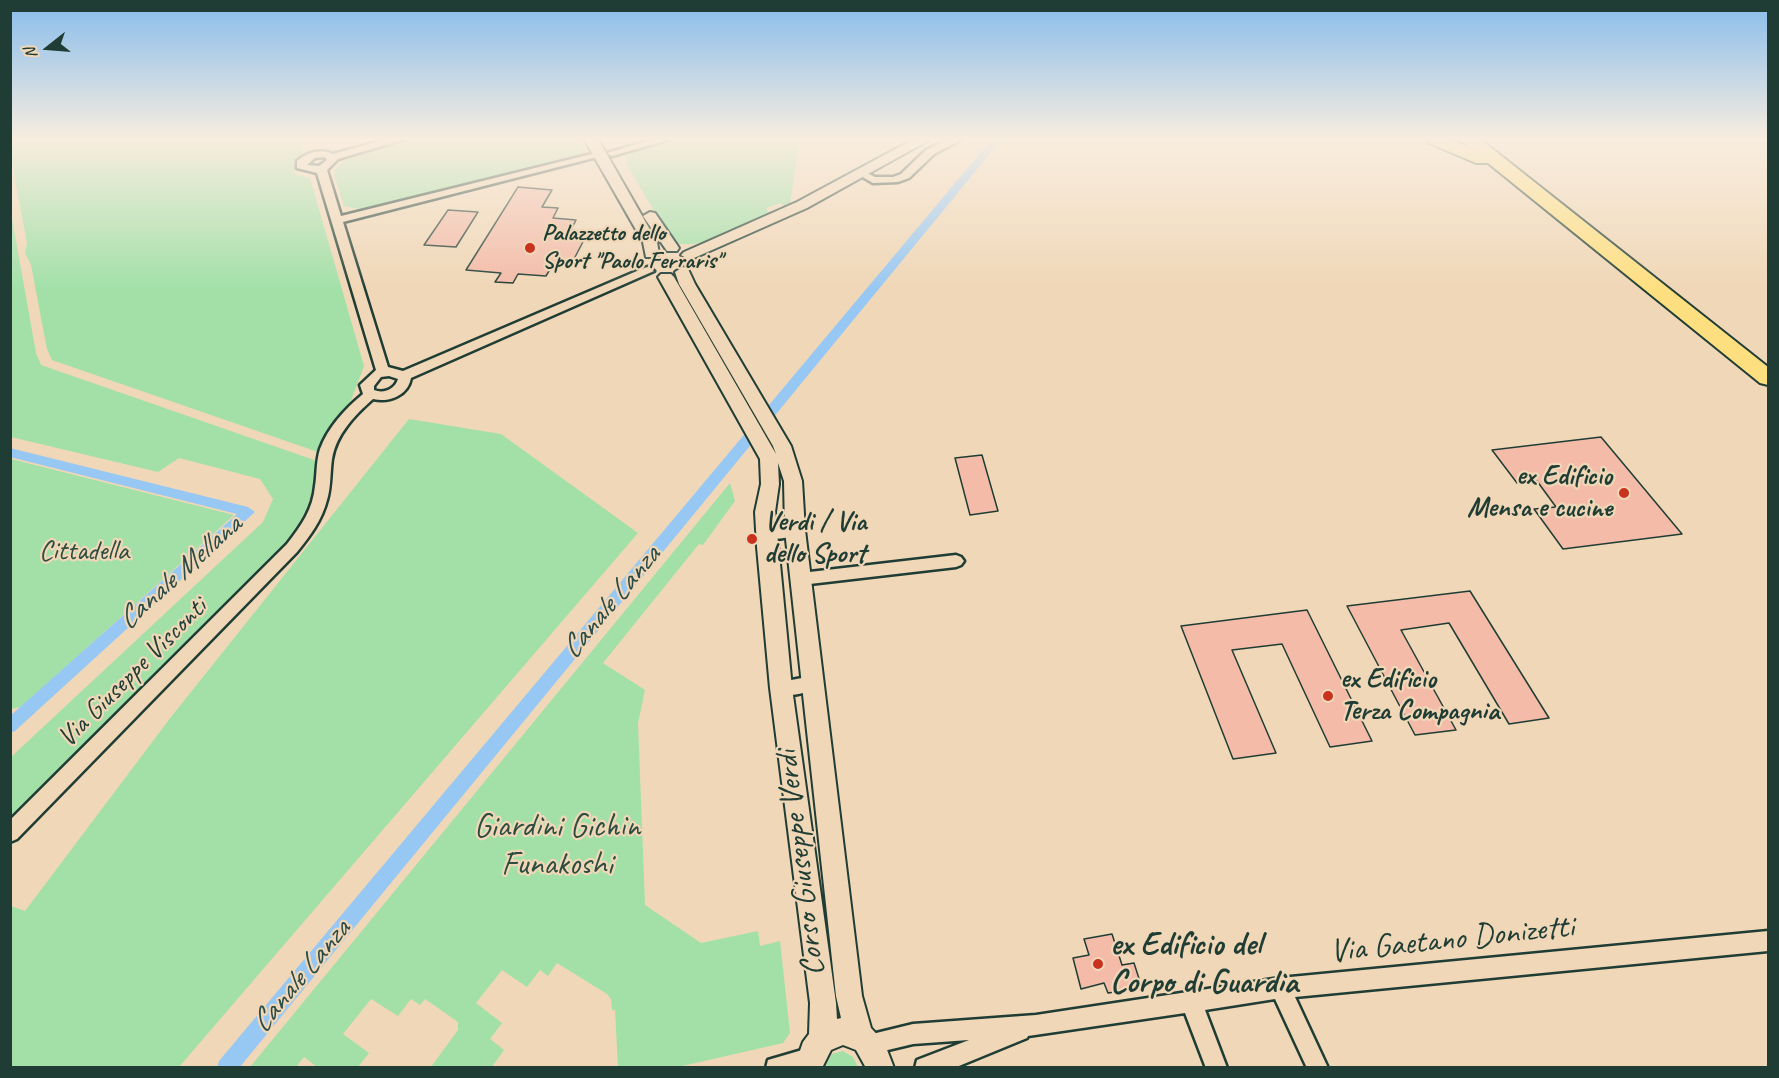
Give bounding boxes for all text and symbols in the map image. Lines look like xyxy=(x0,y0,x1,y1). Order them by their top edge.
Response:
north arrow xyxy=(18,18,78,78)
text: N xyxy=(20,46,42,61)
place label: Palazzetto dello Sport "Paolo Ferraris" xyxy=(542,220,722,276)
marker: Palazzetto dello Sport "Paolo Ferraris" xyxy=(523,241,537,255)
place label: ex Edificio Mensa e cucine xyxy=(1467,460,1612,526)
marker: ex Edificio Mensa e cucine xyxy=(1617,486,1631,500)
place label: Verdi / Via dello Sport xyxy=(764,506,867,572)
water label: Canale Mellana xyxy=(111,508,249,638)
marker: Verdi / Via dello Sport xyxy=(745,532,759,546)
park label: Cittadella xyxy=(39,535,129,569)
water label: Canale Lanza xyxy=(554,539,668,667)
street label: Via Giuseppe Visconti xyxy=(51,591,215,755)
place label: ex Edificio Terza Compagnia xyxy=(1340,663,1499,729)
marker: ex Edificio Terza Compagnia xyxy=(1321,689,1335,703)
street label: Corso Giuseppe Verdi xyxy=(767,748,835,978)
park label: Giardini Gichin Funakoshi xyxy=(474,807,640,885)
street label: Via Gaetano Donizetti xyxy=(1328,907,1576,973)
water label: Canale Lanza xyxy=(244,913,358,1041)
place label: ex Edificio del Corpo di Guardia xyxy=(1110,925,1298,1003)
marker: ex Edificio del Corpo di Guardia xyxy=(1091,957,1105,971)

